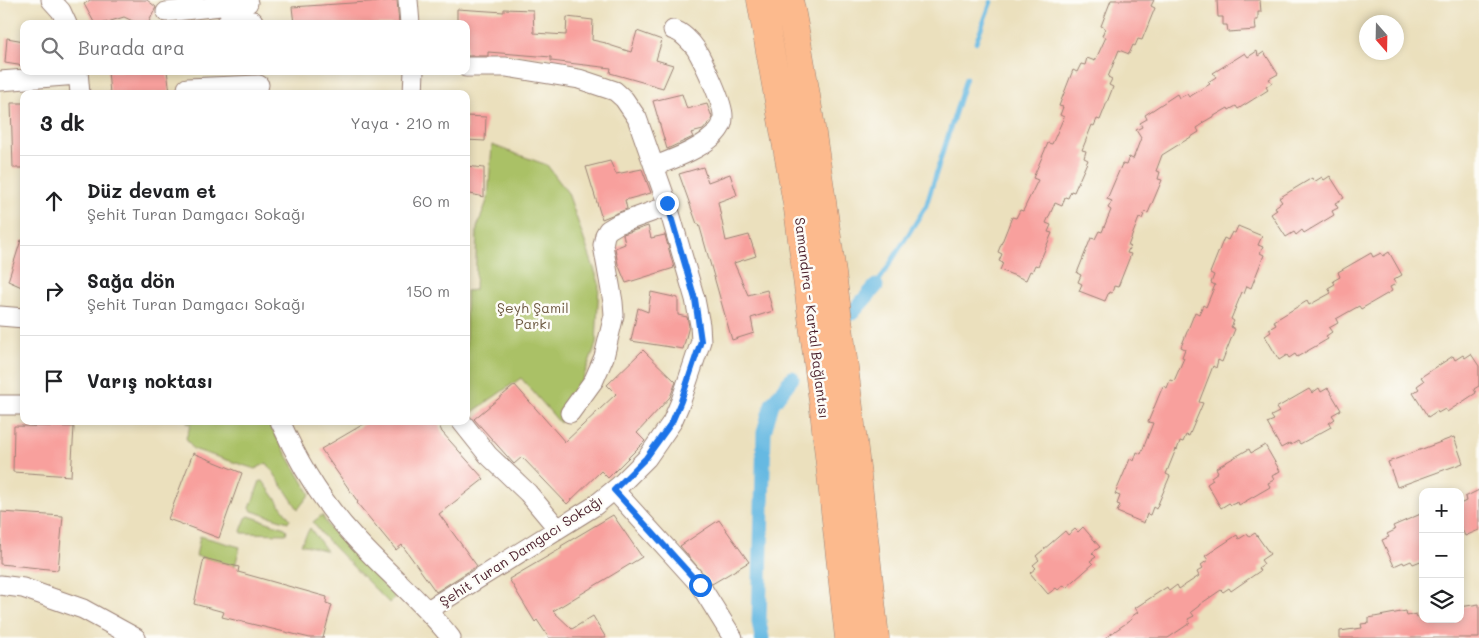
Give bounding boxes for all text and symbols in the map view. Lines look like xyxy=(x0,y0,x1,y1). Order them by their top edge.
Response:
north arrow xyxy=(1359,15,1404,60)
search box xyxy=(20,20,470,75)
icon: search xyxy=(38,34,66,62)
text: Burada ara xyxy=(78,35,185,60)
text: 3 dk xyxy=(40,109,85,136)
text: Yaya · 210 m xyxy=(350,112,450,133)
text: Düz devam et xyxy=(87,178,216,203)
icon: ahead xyxy=(40,187,68,215)
text: 60 m xyxy=(413,190,450,211)
route end xyxy=(656,192,679,215)
text: Şehit Turan Damgacı Sokağı xyxy=(87,203,305,224)
street label: Samandıra - Kartal Bağlantısı xyxy=(791,216,834,420)
text: Sağa dön xyxy=(87,268,175,293)
icon: right xyxy=(40,277,68,305)
text: 150 m xyxy=(406,280,450,301)
text: Şehit Turan Damgacı Sokağı xyxy=(87,293,305,314)
park label: Şeyh Şamil Parkı xyxy=(497,298,569,333)
icon: arrive xyxy=(40,367,68,395)
text: Varış noktası xyxy=(87,368,213,393)
map controls xyxy=(1419,488,1464,623)
button: + xyxy=(1419,488,1464,533)
street label: Şehit Turan Damgacı Sokağı xyxy=(435,491,606,611)
button: − xyxy=(1419,533,1464,578)
route start xyxy=(689,574,712,597)
button: layers xyxy=(1419,578,1464,623)

